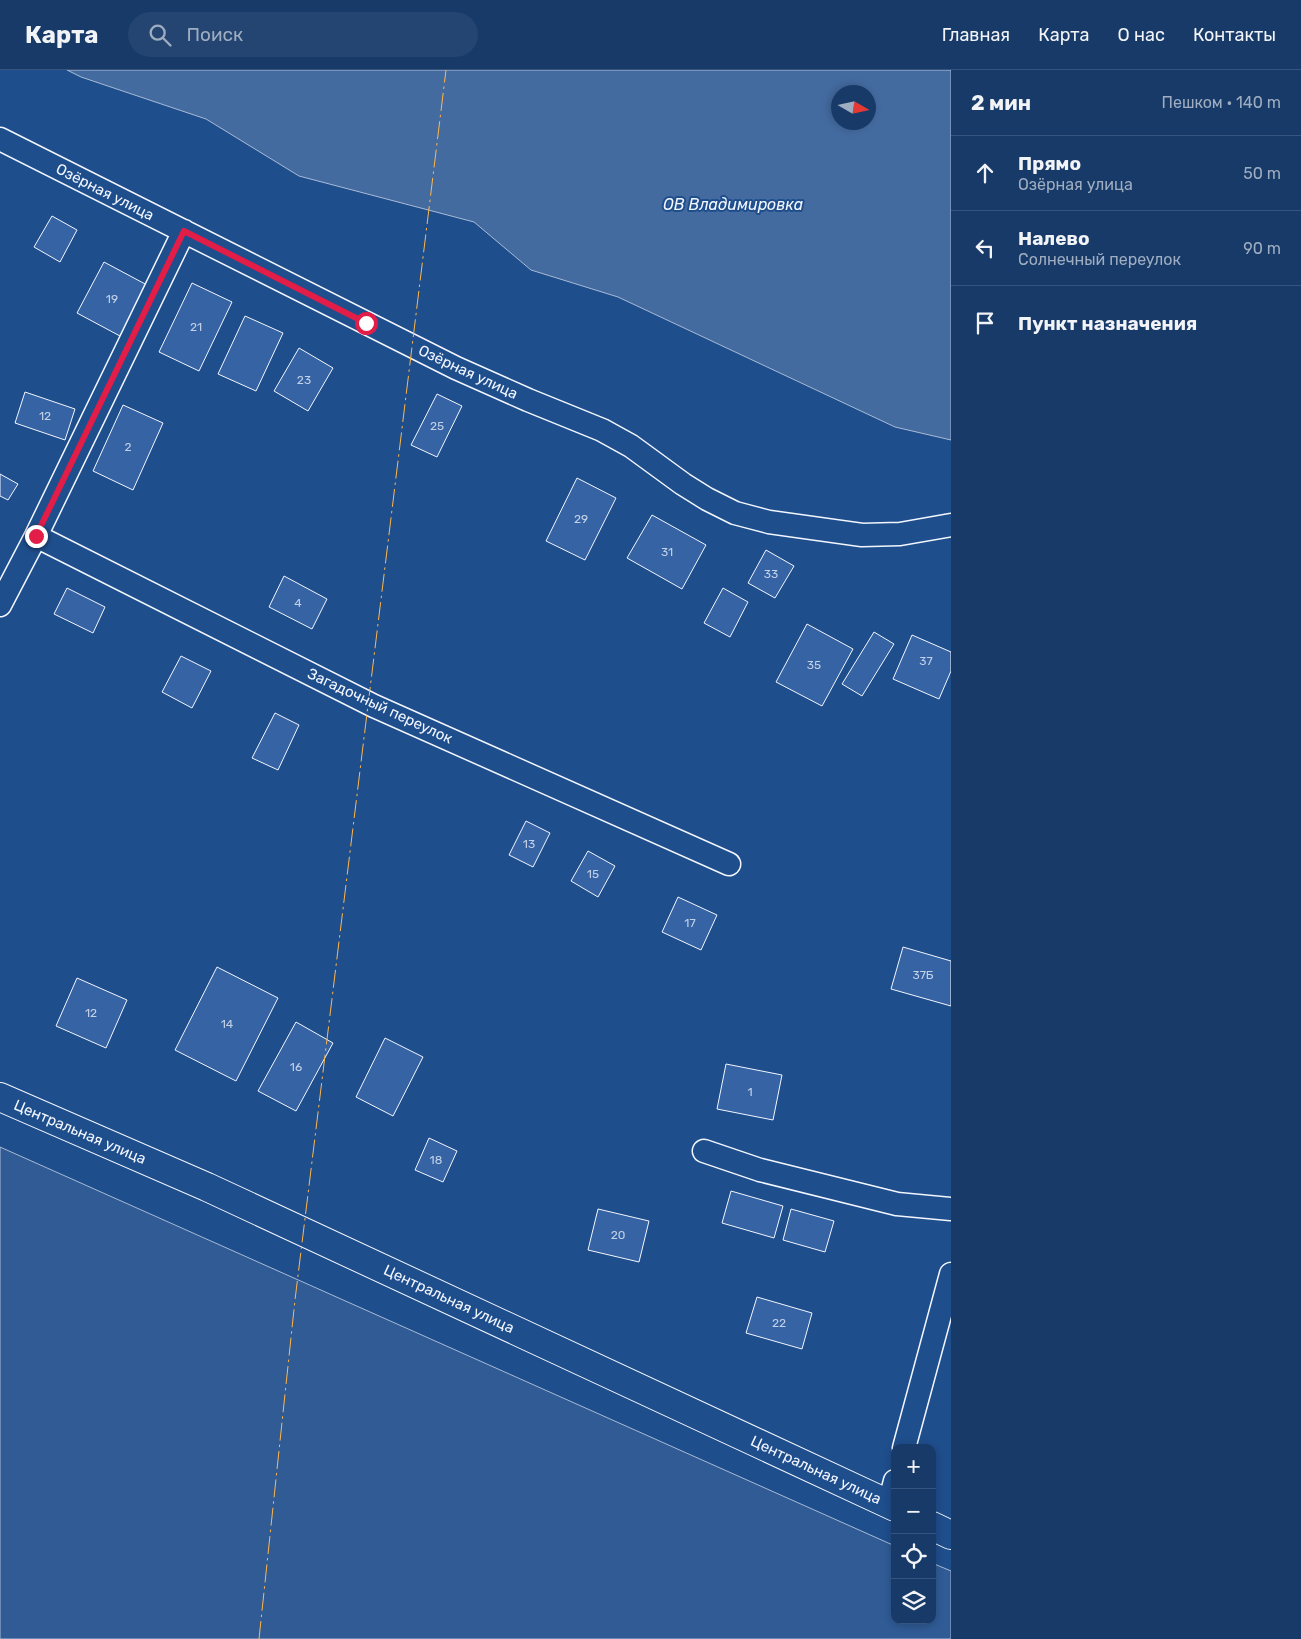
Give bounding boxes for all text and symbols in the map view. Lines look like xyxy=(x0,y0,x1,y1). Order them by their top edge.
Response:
search box xyxy=(128,12,478,57)
text: Карта xyxy=(25,21,98,49)
icon: search xyxy=(146,21,174,49)
text: Поиск xyxy=(186,23,243,46)
text: Главная xyxy=(942,24,1010,46)
text: Карта xyxy=(1038,24,1090,46)
text: О нас xyxy=(1118,24,1165,46)
text: Контакты xyxy=(1193,24,1276,46)
north arrow xyxy=(831,85,876,130)
text: 2 мин xyxy=(971,90,1031,115)
text: Пешком · 140 m xyxy=(1162,93,1281,112)
text: Прямо xyxy=(1018,152,1081,175)
icon: ahead xyxy=(971,159,999,187)
street label: Озёрная улица xyxy=(53,160,157,224)
text: 50 m xyxy=(1243,164,1281,183)
text: Озёрная улица xyxy=(1018,175,1133,194)
water label: ОВ Владимировка xyxy=(663,195,803,214)
text: Налево xyxy=(1018,227,1090,250)
icon: left xyxy=(971,234,999,262)
text: 90 m xyxy=(1243,239,1281,258)
text: Солнечный переулок xyxy=(1018,250,1181,269)
house number: 19 xyxy=(106,292,118,306)
icon: arrive xyxy=(971,309,999,337)
route start xyxy=(355,312,378,335)
text: Пункт назначения xyxy=(1018,312,1197,335)
house number: 21 xyxy=(190,320,202,334)
street label: Озёрная улица xyxy=(415,341,521,403)
house number: 23 xyxy=(297,373,311,387)
house number: 12 xyxy=(39,409,51,423)
house number: 25 xyxy=(430,419,444,433)
house number: 2 xyxy=(124,440,132,454)
house number: 29 xyxy=(574,512,588,526)
route end xyxy=(25,525,48,548)
house number: 31 xyxy=(661,545,673,559)
house number: 33 xyxy=(764,567,778,581)
house number: 4 xyxy=(294,596,302,610)
house number: 37 xyxy=(919,654,933,668)
house number: 35 xyxy=(807,658,821,672)
street label: Загадочный переулок xyxy=(305,664,455,748)
house number: 13 xyxy=(523,837,535,851)
house number: 15 xyxy=(587,867,599,881)
house number: 17 xyxy=(684,916,696,930)
house number: 37Б xyxy=(912,968,934,982)
house number: 12 xyxy=(85,1006,97,1020)
house number: 14 xyxy=(221,1017,234,1031)
house number: 16 xyxy=(290,1060,302,1074)
house number: 1 xyxy=(747,1085,753,1099)
street label: Центральная улица xyxy=(11,1096,149,1168)
house number: 18 xyxy=(430,1153,442,1167)
house number: 20 xyxy=(611,1228,625,1242)
street label: Центральная улица xyxy=(381,1261,517,1337)
house number: 22 xyxy=(772,1316,786,1330)
street label: Центральная улица xyxy=(748,1432,884,1508)
map controls xyxy=(891,1444,936,1624)
button: + xyxy=(891,1444,936,1489)
button: − xyxy=(891,1489,936,1534)
button: locate xyxy=(891,1534,936,1579)
button: layers xyxy=(891,1579,936,1624)

